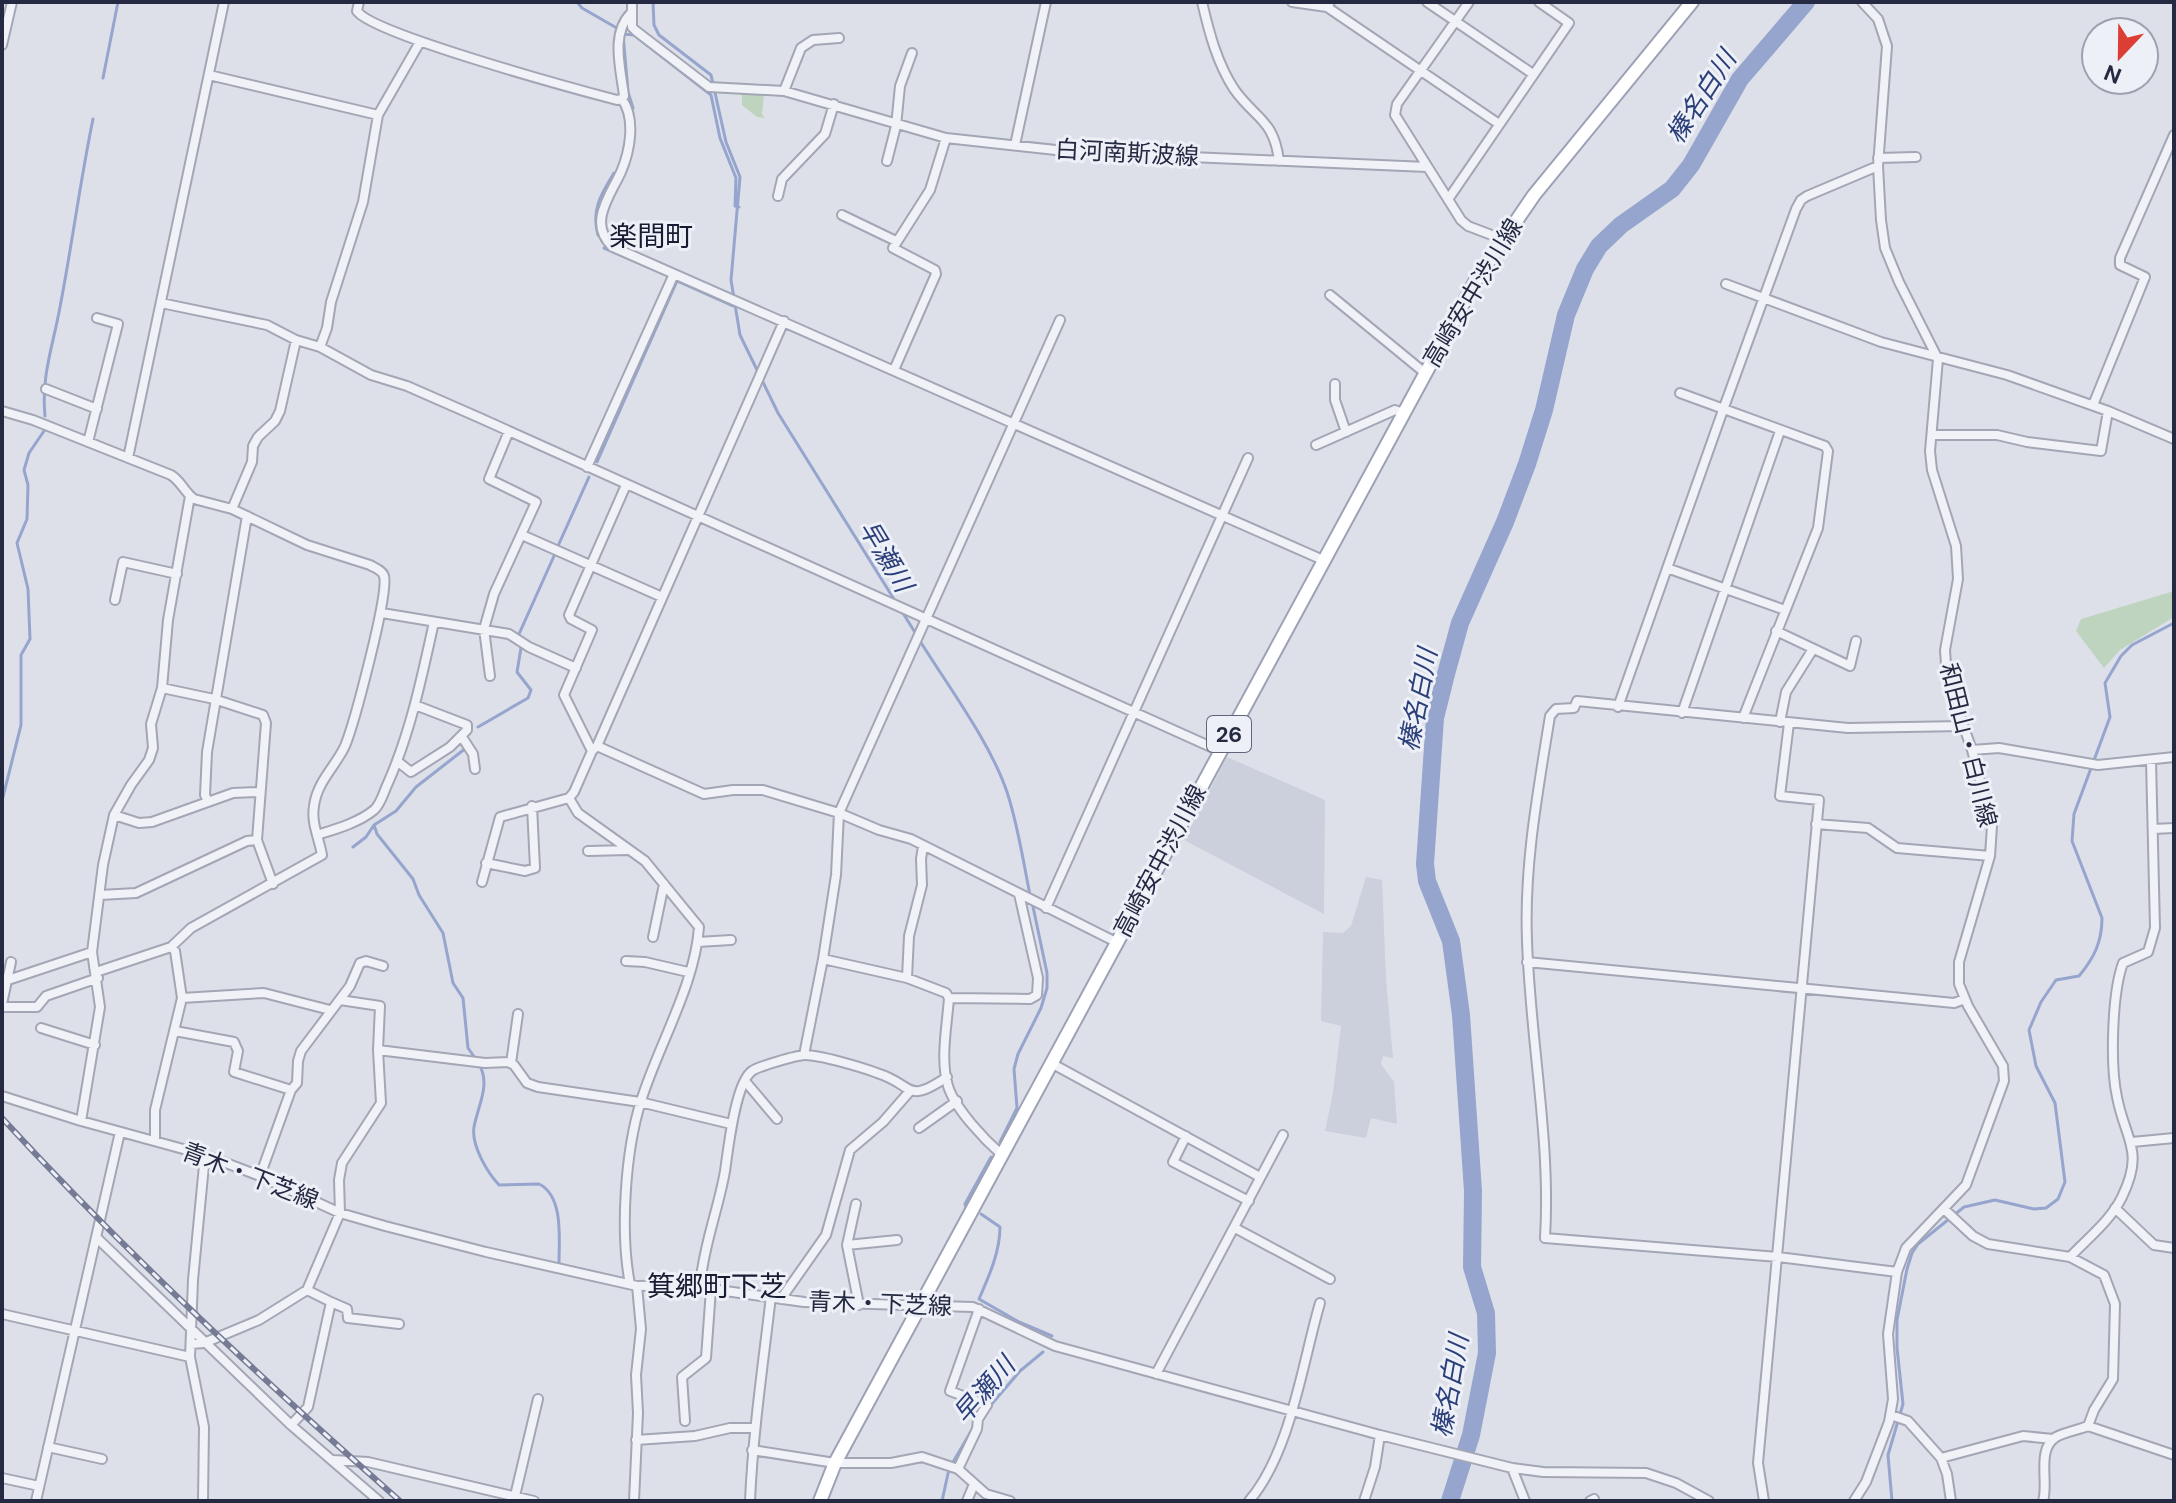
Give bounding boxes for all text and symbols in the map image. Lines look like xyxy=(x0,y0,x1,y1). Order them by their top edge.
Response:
north arrow xyxy=(2080,16,2160,96)
water label: 榛名白川 xyxy=(1658,42,1745,150)
text: N xyxy=(2100,58,2126,91)
street label: 白河南斯波線 xyxy=(1054,133,1200,172)
street label: 高崎安中渋川線 xyxy=(1416,213,1529,373)
district label: 楽間町 xyxy=(609,218,693,255)
water label: 早瀬川 xyxy=(851,514,922,601)
water label: 榛名白川 xyxy=(1391,643,1445,754)
street label: 和田山・白川線 xyxy=(1933,660,2004,830)
road number: 26 xyxy=(1207,716,1251,752)
street label: 高崎安中渋川線 xyxy=(1106,779,1213,942)
street label: 青木・下芝線 xyxy=(177,1135,323,1216)
district label: 箕郷町下芝 xyxy=(647,1268,787,1305)
street label: 青木・下芝線 xyxy=(808,1285,953,1322)
water label: 榛名白川 xyxy=(1424,1329,1476,1440)
water label: 早瀬川 xyxy=(946,1347,1024,1431)

